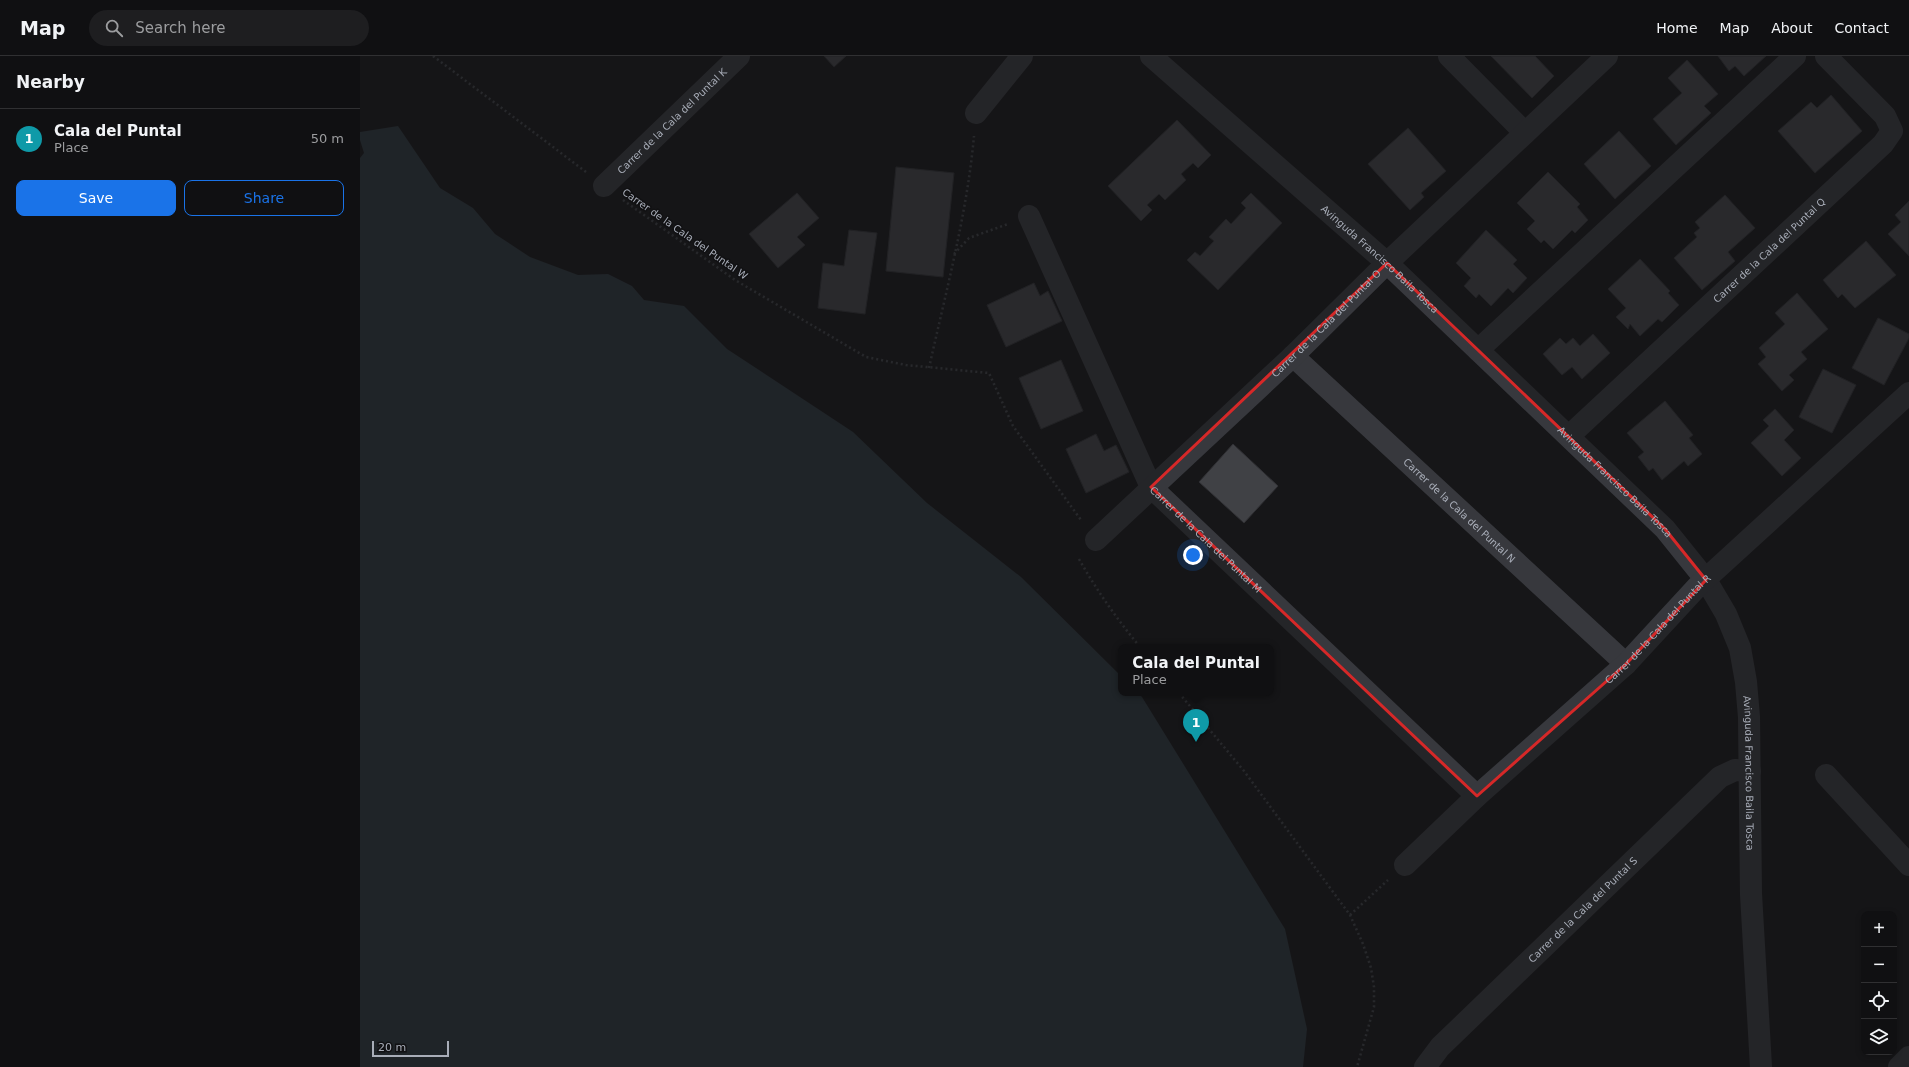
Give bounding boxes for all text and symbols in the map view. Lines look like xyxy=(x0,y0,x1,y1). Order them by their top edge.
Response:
search box xyxy=(89,10,369,46)
text: Map xyxy=(20,17,65,39)
icon: search xyxy=(103,17,125,39)
text: Search here xyxy=(135,19,225,37)
text: Home xyxy=(1656,20,1698,36)
text: Map xyxy=(1720,20,1749,36)
text: About xyxy=(1771,20,1813,36)
text: Contact xyxy=(1835,20,1889,36)
street label: Carrer de la Cala del Puntal K xyxy=(615,66,729,176)
text: Nearby xyxy=(16,72,85,92)
text: Cala del Puntal xyxy=(54,122,182,140)
text: 1 xyxy=(24,131,34,146)
text: 50 m xyxy=(311,131,344,146)
text: Place xyxy=(54,140,89,155)
button: Save xyxy=(16,180,176,216)
button: Share xyxy=(184,180,344,216)
street label: Carrer de la Cala del Puntal W xyxy=(620,186,750,282)
street label: Carrer de la Cala del Puntal Q xyxy=(1711,195,1827,305)
street label: Avinguda Francisco Baila Tosca xyxy=(1319,203,1441,315)
street label: Carrer de la Cala del Puntal O xyxy=(1269,267,1383,379)
street label: Avinguda Francisco Baila Tosca xyxy=(1556,424,1675,539)
street label: Carrer de la Cala del Puntal N xyxy=(1402,456,1518,564)
street label: Carrer de la Cala del Puntal M xyxy=(1148,484,1264,594)
your location xyxy=(1183,545,1203,565)
street label: Carrer de la Cala del Puntal R xyxy=(1602,572,1713,686)
popup xyxy=(1118,644,1274,696)
text: Cala del Puntal xyxy=(1132,654,1260,672)
text: Place xyxy=(1132,672,1167,687)
street label: Avinguda Francisco Baila Tosca xyxy=(1742,695,1756,851)
pin: 1 xyxy=(1183,709,1209,742)
street label: Carrer de la Cala del Puntal S xyxy=(1526,855,1639,965)
map controls xyxy=(1861,911,1897,1055)
button: + xyxy=(1861,911,1897,947)
button: − xyxy=(1861,947,1897,983)
button: locate xyxy=(1861,983,1897,1019)
button: layers xyxy=(1861,1019,1897,1055)
scale bar xyxy=(372,1039,449,1058)
text: 20 m xyxy=(378,1041,406,1054)

